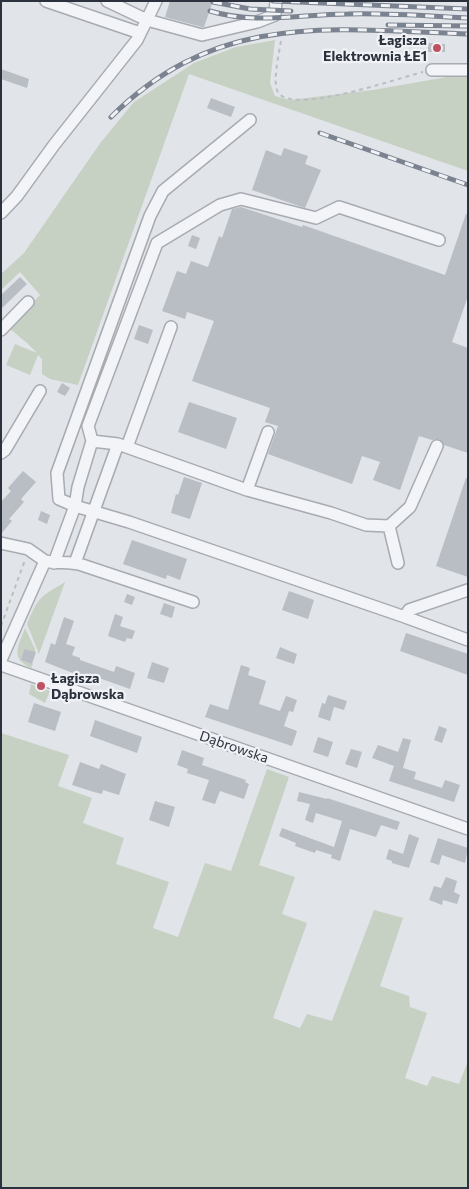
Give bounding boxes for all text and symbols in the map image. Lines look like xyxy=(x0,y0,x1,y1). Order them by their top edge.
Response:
place label: Łagisza Elektrownia ŁE1 xyxy=(323,32,427,64)
marker: Łagisza Elektrownia ŁE1 xyxy=(431,42,443,54)
place label: Łagisza Dąbrowska xyxy=(51,670,124,702)
marker: Łagisza Dąbrowska xyxy=(35,680,47,692)
street label: Dąbrowska xyxy=(197,727,271,767)

